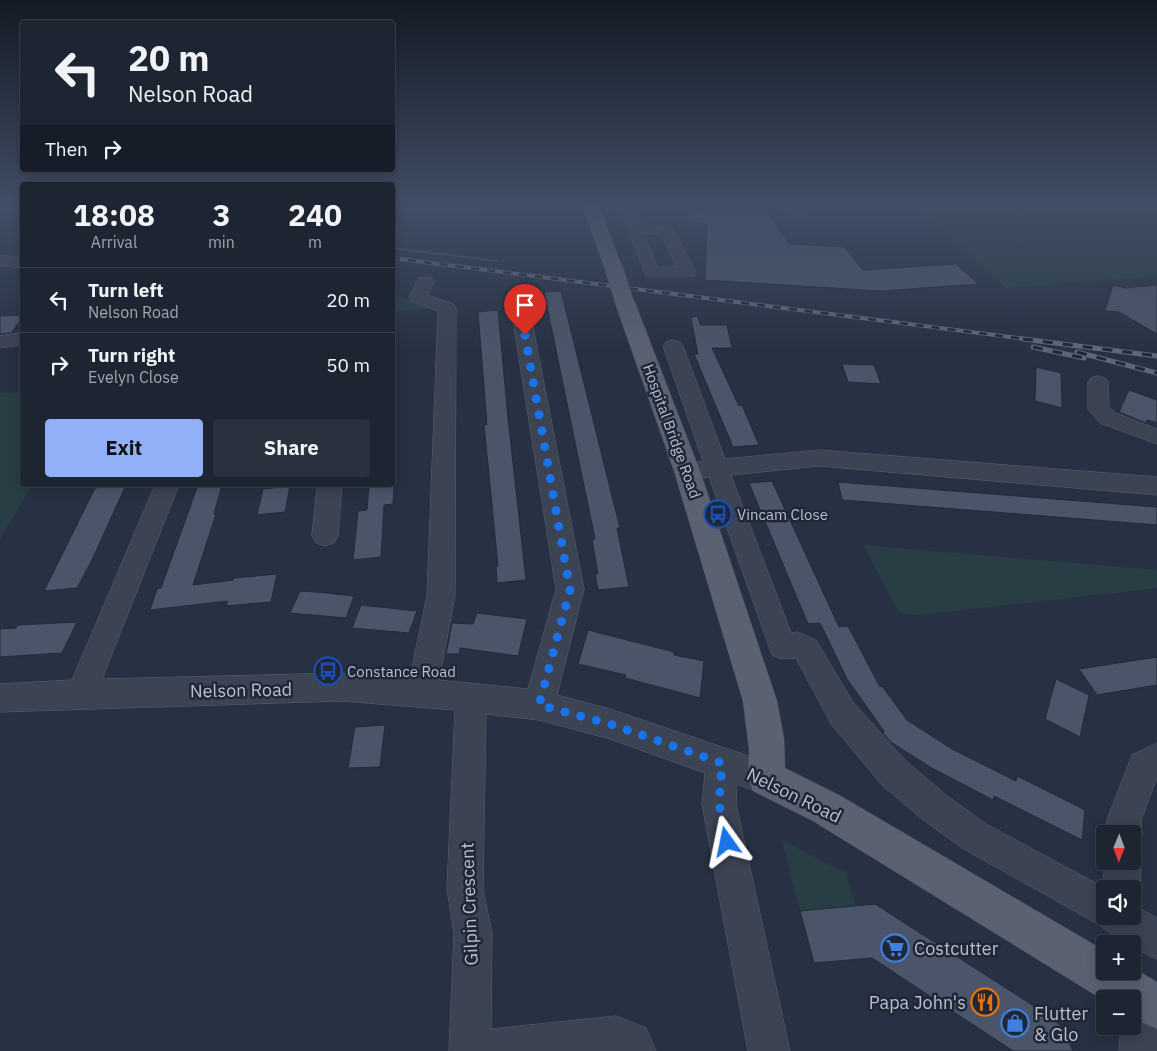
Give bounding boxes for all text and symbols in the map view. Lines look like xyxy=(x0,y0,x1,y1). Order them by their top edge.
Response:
text: 20 m xyxy=(128,35,210,81)
icon: left xyxy=(45,40,110,105)
text: Nelson Road xyxy=(128,79,253,108)
icon: right xyxy=(98,135,126,163)
text: Then xyxy=(45,137,88,161)
text: 18:08 xyxy=(73,195,155,234)
text: 3 xyxy=(212,195,230,234)
text: 240 xyxy=(288,195,342,234)
text: Arrival xyxy=(91,232,137,252)
text: min xyxy=(208,232,235,252)
text: m xyxy=(308,232,322,252)
text: Turn left xyxy=(88,278,164,302)
pin xyxy=(504,284,546,335)
icon: left xyxy=(45,286,73,314)
text: 20 m xyxy=(326,288,370,312)
icon: arrive xyxy=(511,291,539,319)
text: Nelson Road xyxy=(88,302,179,322)
text: Turn right xyxy=(88,343,175,367)
icon: right xyxy=(45,351,73,379)
text: 50 m xyxy=(326,353,370,377)
street label: Hospital Bridge Road xyxy=(639,361,705,501)
text: Evelyn Close xyxy=(88,367,179,387)
button: Exit xyxy=(45,419,203,477)
button: Share xyxy=(213,419,370,477)
bus stop icon: Vincam Close xyxy=(703,499,733,529)
place label: Vincam Close xyxy=(737,505,828,524)
bus stop icon: Constance Road xyxy=(313,656,343,686)
place label: Constance Road xyxy=(347,662,456,681)
street label: Nelson Road xyxy=(190,678,292,702)
street label: Nelson Road xyxy=(743,762,845,828)
position arrow xyxy=(700,815,752,867)
north arrow xyxy=(1096,825,1141,870)
map controls xyxy=(1096,825,1141,1035)
street label: Gilpin Crescent xyxy=(455,842,483,966)
button: sound xyxy=(1096,880,1141,925)
supermarket icon: Costcutter xyxy=(880,933,910,963)
button: + xyxy=(1096,935,1141,980)
place label: Costcutter xyxy=(914,937,999,960)
restaurant icon: Papa John's xyxy=(970,987,1000,1017)
button: − xyxy=(1096,990,1141,1035)
place label: Papa John's xyxy=(869,991,966,1014)
place label: Flutter & Glo xyxy=(1034,1002,1088,1046)
shop icon: Flutter & Glo xyxy=(1000,1008,1030,1038)

